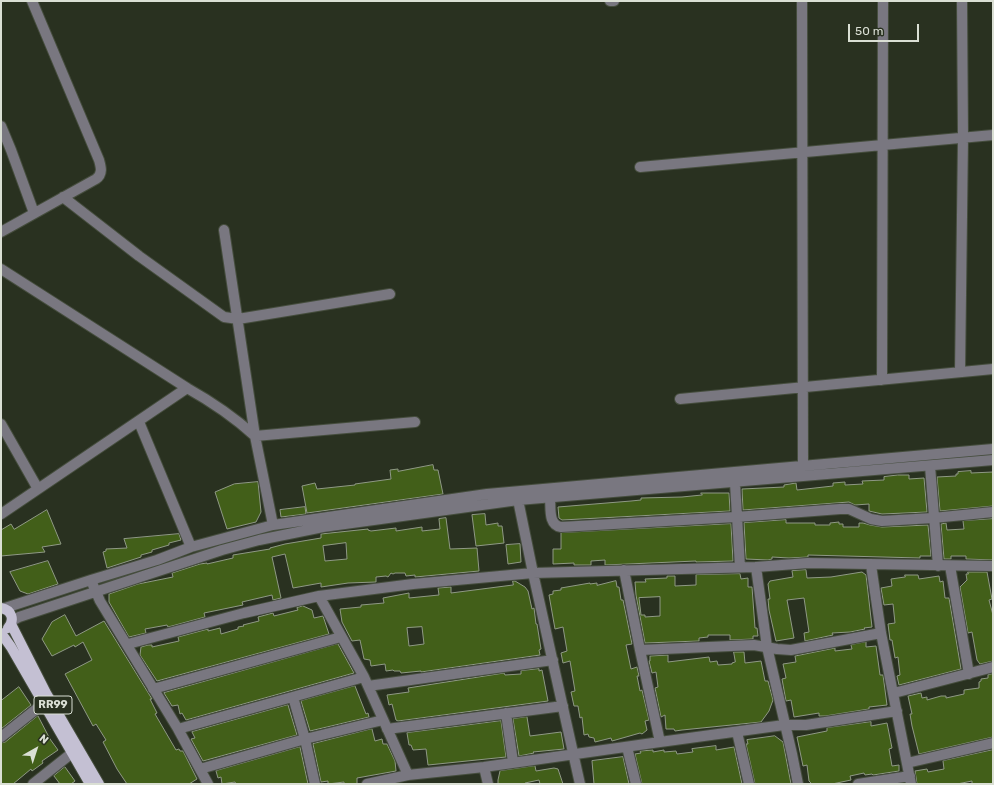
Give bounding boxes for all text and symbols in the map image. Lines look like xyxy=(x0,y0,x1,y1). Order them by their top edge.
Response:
scale bar xyxy=(850,16,921,42)
text: 50 m xyxy=(855,24,883,38)
road number: RR99 xyxy=(34,696,72,714)
north arrow xyxy=(16,729,56,769)
text: N xyxy=(37,732,51,747)

